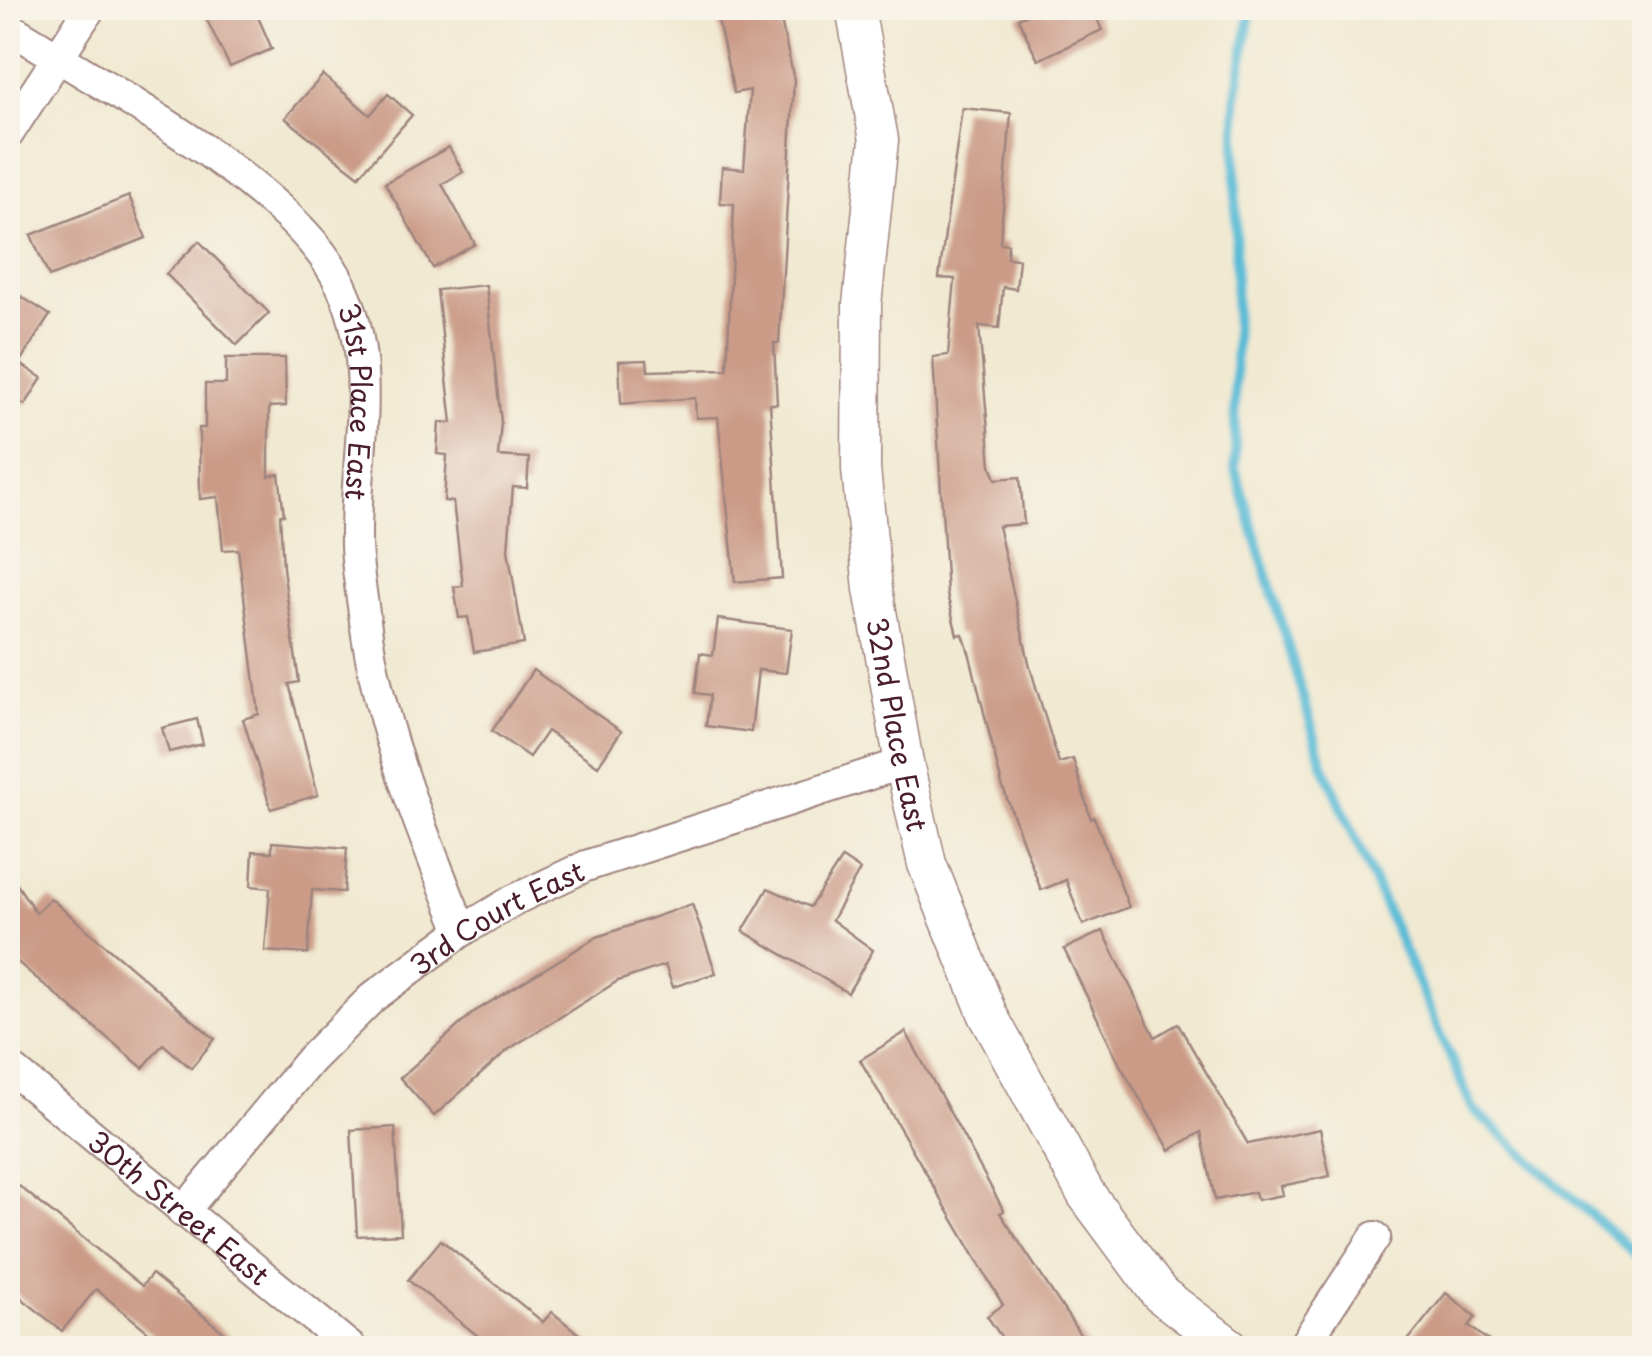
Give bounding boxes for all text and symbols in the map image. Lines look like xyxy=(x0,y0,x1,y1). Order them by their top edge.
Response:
street label: 31st Place East xyxy=(328,297,384,502)
street label: 32nd Place East xyxy=(857,614,940,835)
street label: 3rd Court East xyxy=(400,849,591,985)
street label: 30th Street East xyxy=(79,1119,280,1295)

